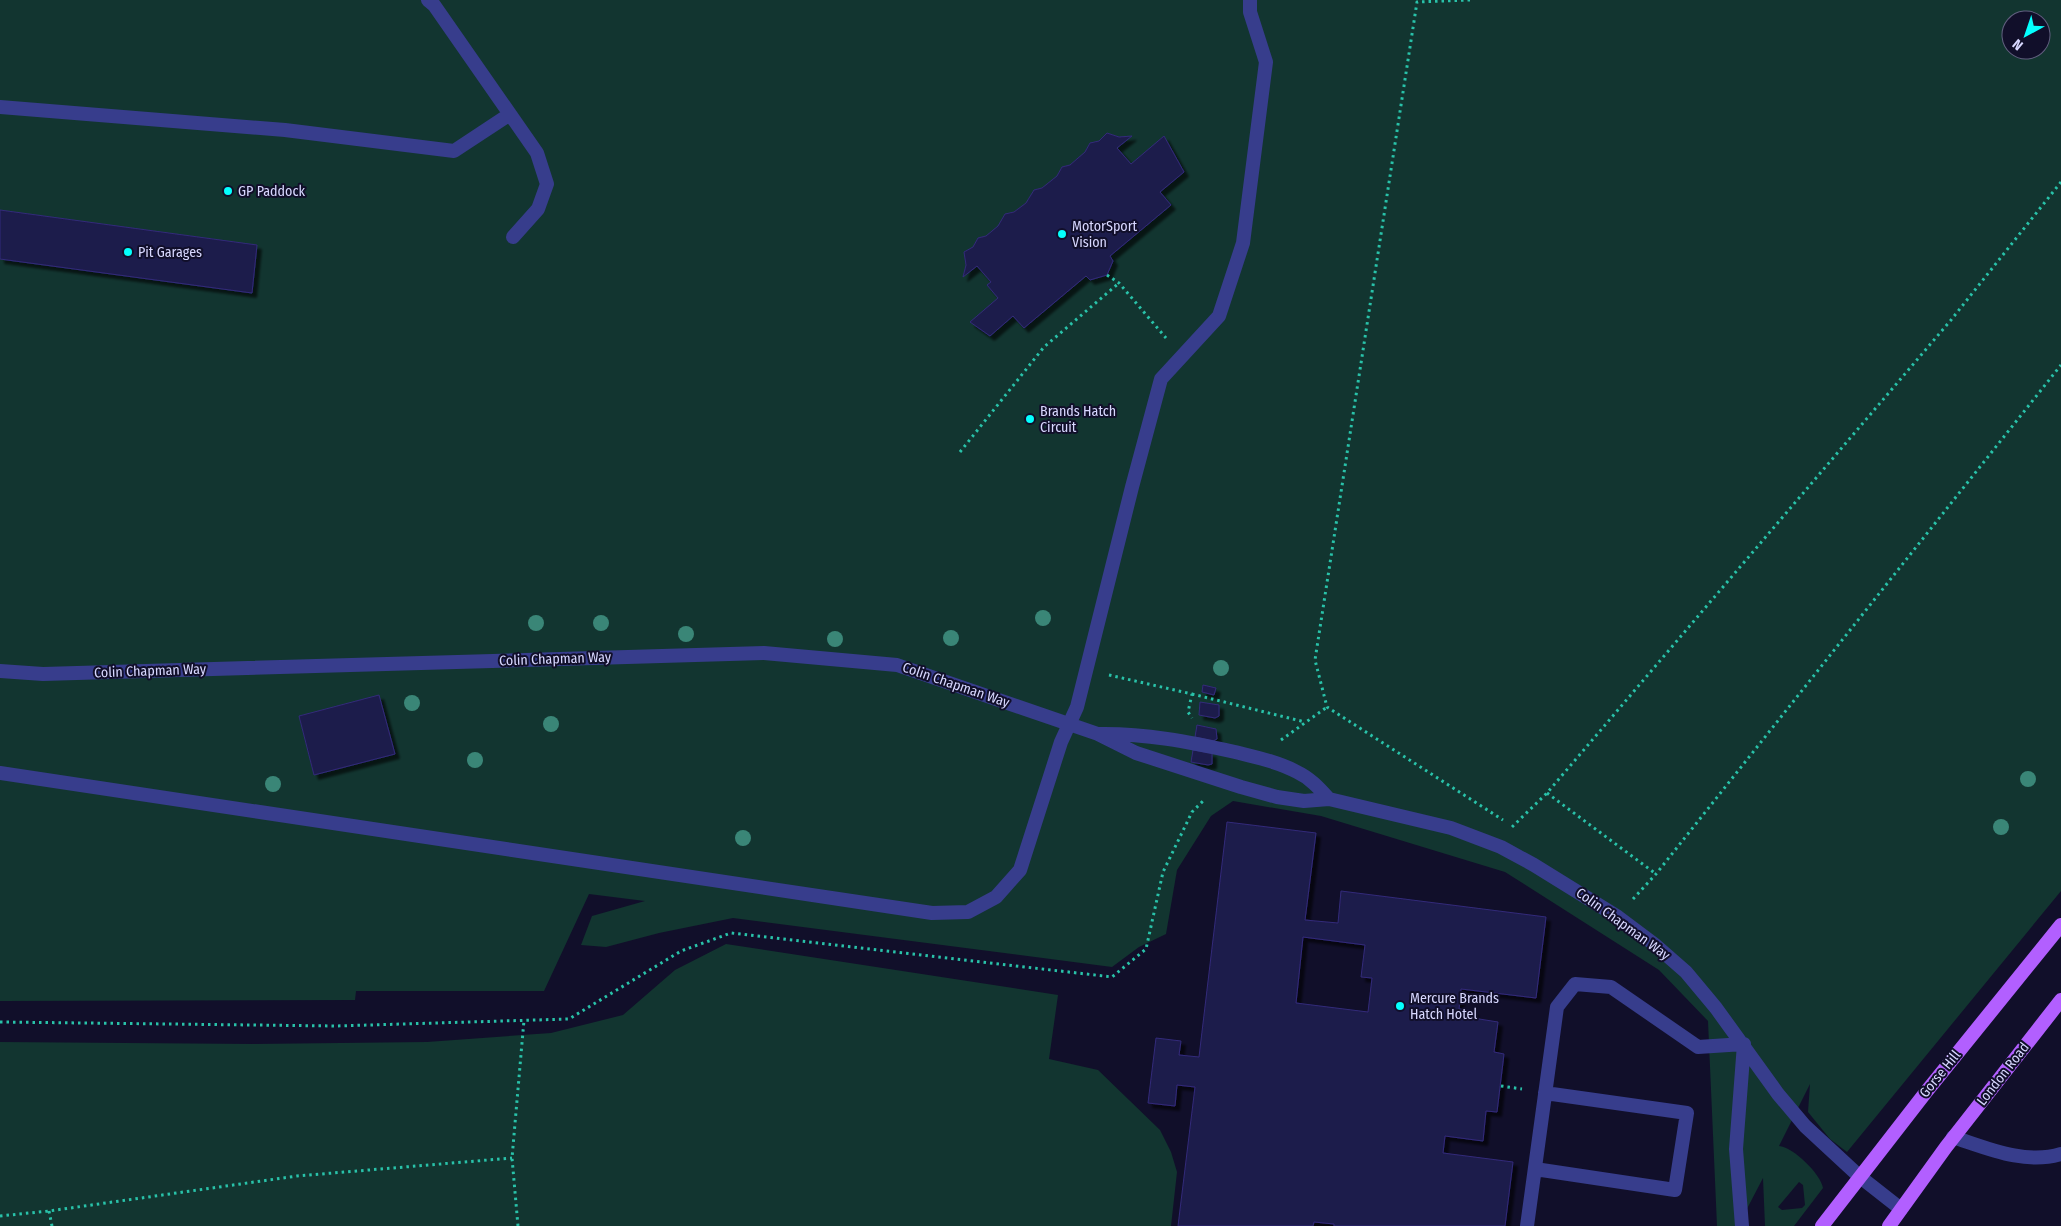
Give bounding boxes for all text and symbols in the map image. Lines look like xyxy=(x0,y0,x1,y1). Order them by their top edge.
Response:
north arrow xyxy=(2001,10,2051,60)
text: N xyxy=(2009,35,2027,54)
place label: GP Paddock xyxy=(238,183,305,200)
marker: GP Paddock xyxy=(222,185,234,197)
place label: MotorSport Vision xyxy=(1072,218,1138,251)
marker: MotorSport Vision xyxy=(1056,228,1068,240)
place label: Pit Garages xyxy=(138,244,202,261)
marker: Pit Garages xyxy=(122,246,134,258)
place label: Brands Hatch Circuit xyxy=(1040,403,1116,436)
marker: Brands Hatch Circuit xyxy=(1024,413,1036,425)
street label: Colin Chapman Way xyxy=(499,649,612,669)
street label: Colin Chapman Way xyxy=(900,659,1012,712)
street label: Colin Chapman Way xyxy=(94,661,207,681)
street label: Colin Chapman Way xyxy=(1573,884,1674,964)
place label: Mercure Brands Hatch Hotel xyxy=(1410,990,1499,1023)
marker: Mercure Brands Hatch Hotel xyxy=(1394,1000,1406,1012)
street label: London Road xyxy=(1973,1039,2033,1109)
street label: Gorse Hill xyxy=(1916,1047,1964,1101)

